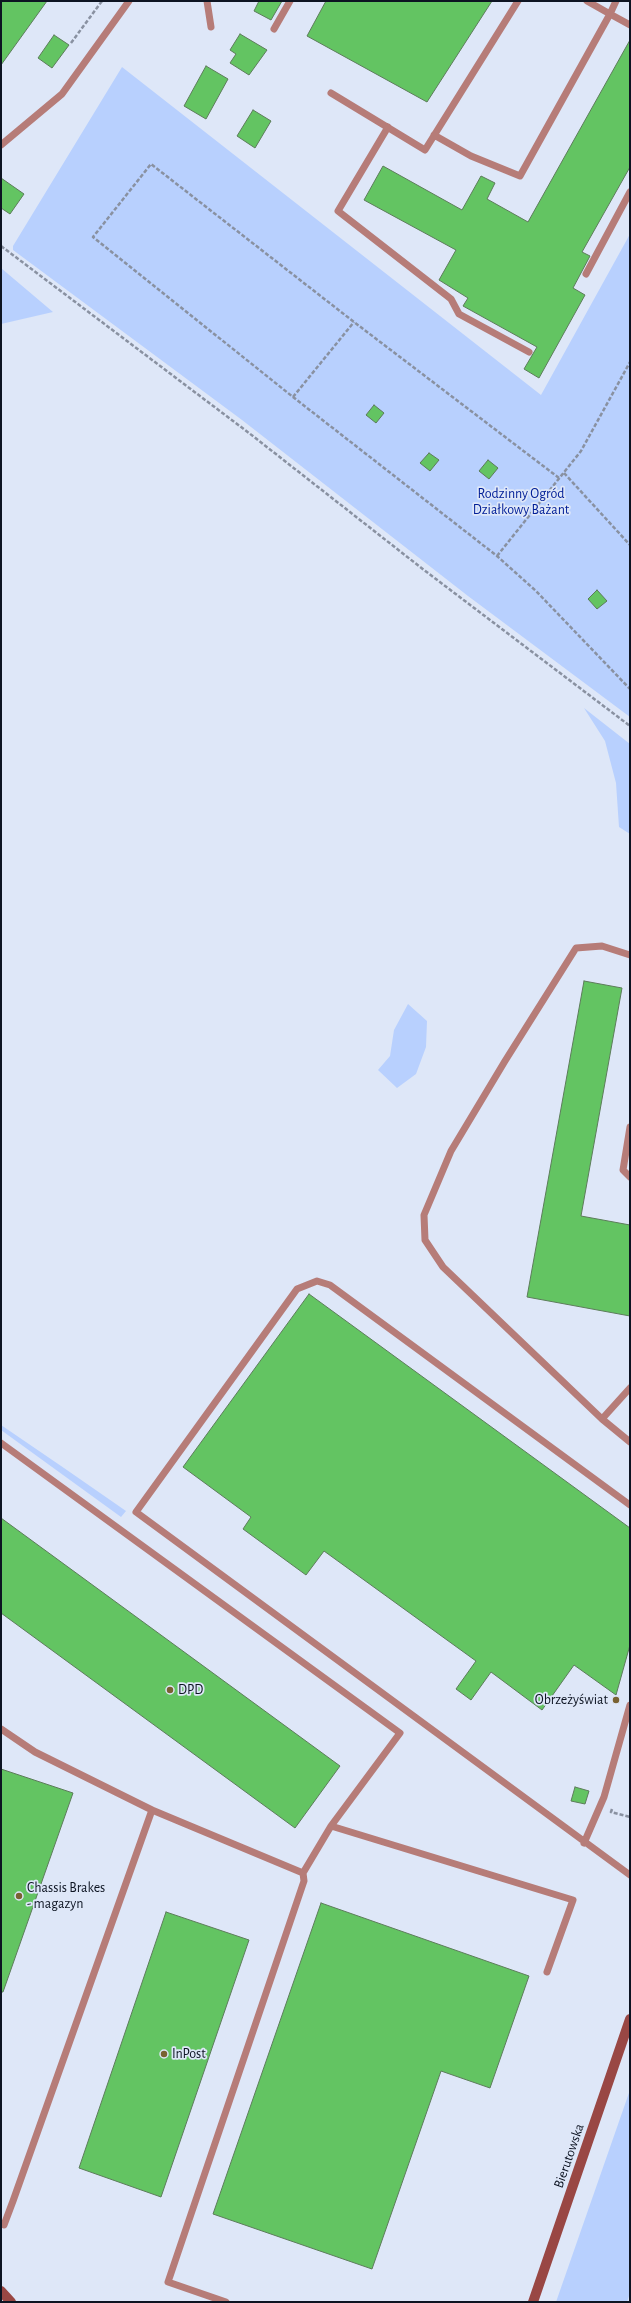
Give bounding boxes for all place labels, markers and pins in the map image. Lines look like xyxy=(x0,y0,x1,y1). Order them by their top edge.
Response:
place label: DPD xyxy=(178,1682,203,1698)
marker: DPD xyxy=(165,1685,175,1695)
place label: Obrzeżyświat xyxy=(535,1692,608,1708)
marker: Obrzeżyświat xyxy=(611,1695,621,1705)
place label: Chassis Brakes - magazyn xyxy=(27,1880,105,1912)
marker: Chassis Brakes - magazyn xyxy=(14,1891,24,1901)
place label: InPost xyxy=(172,2046,206,2062)
marker: InPost xyxy=(159,2049,169,2059)

